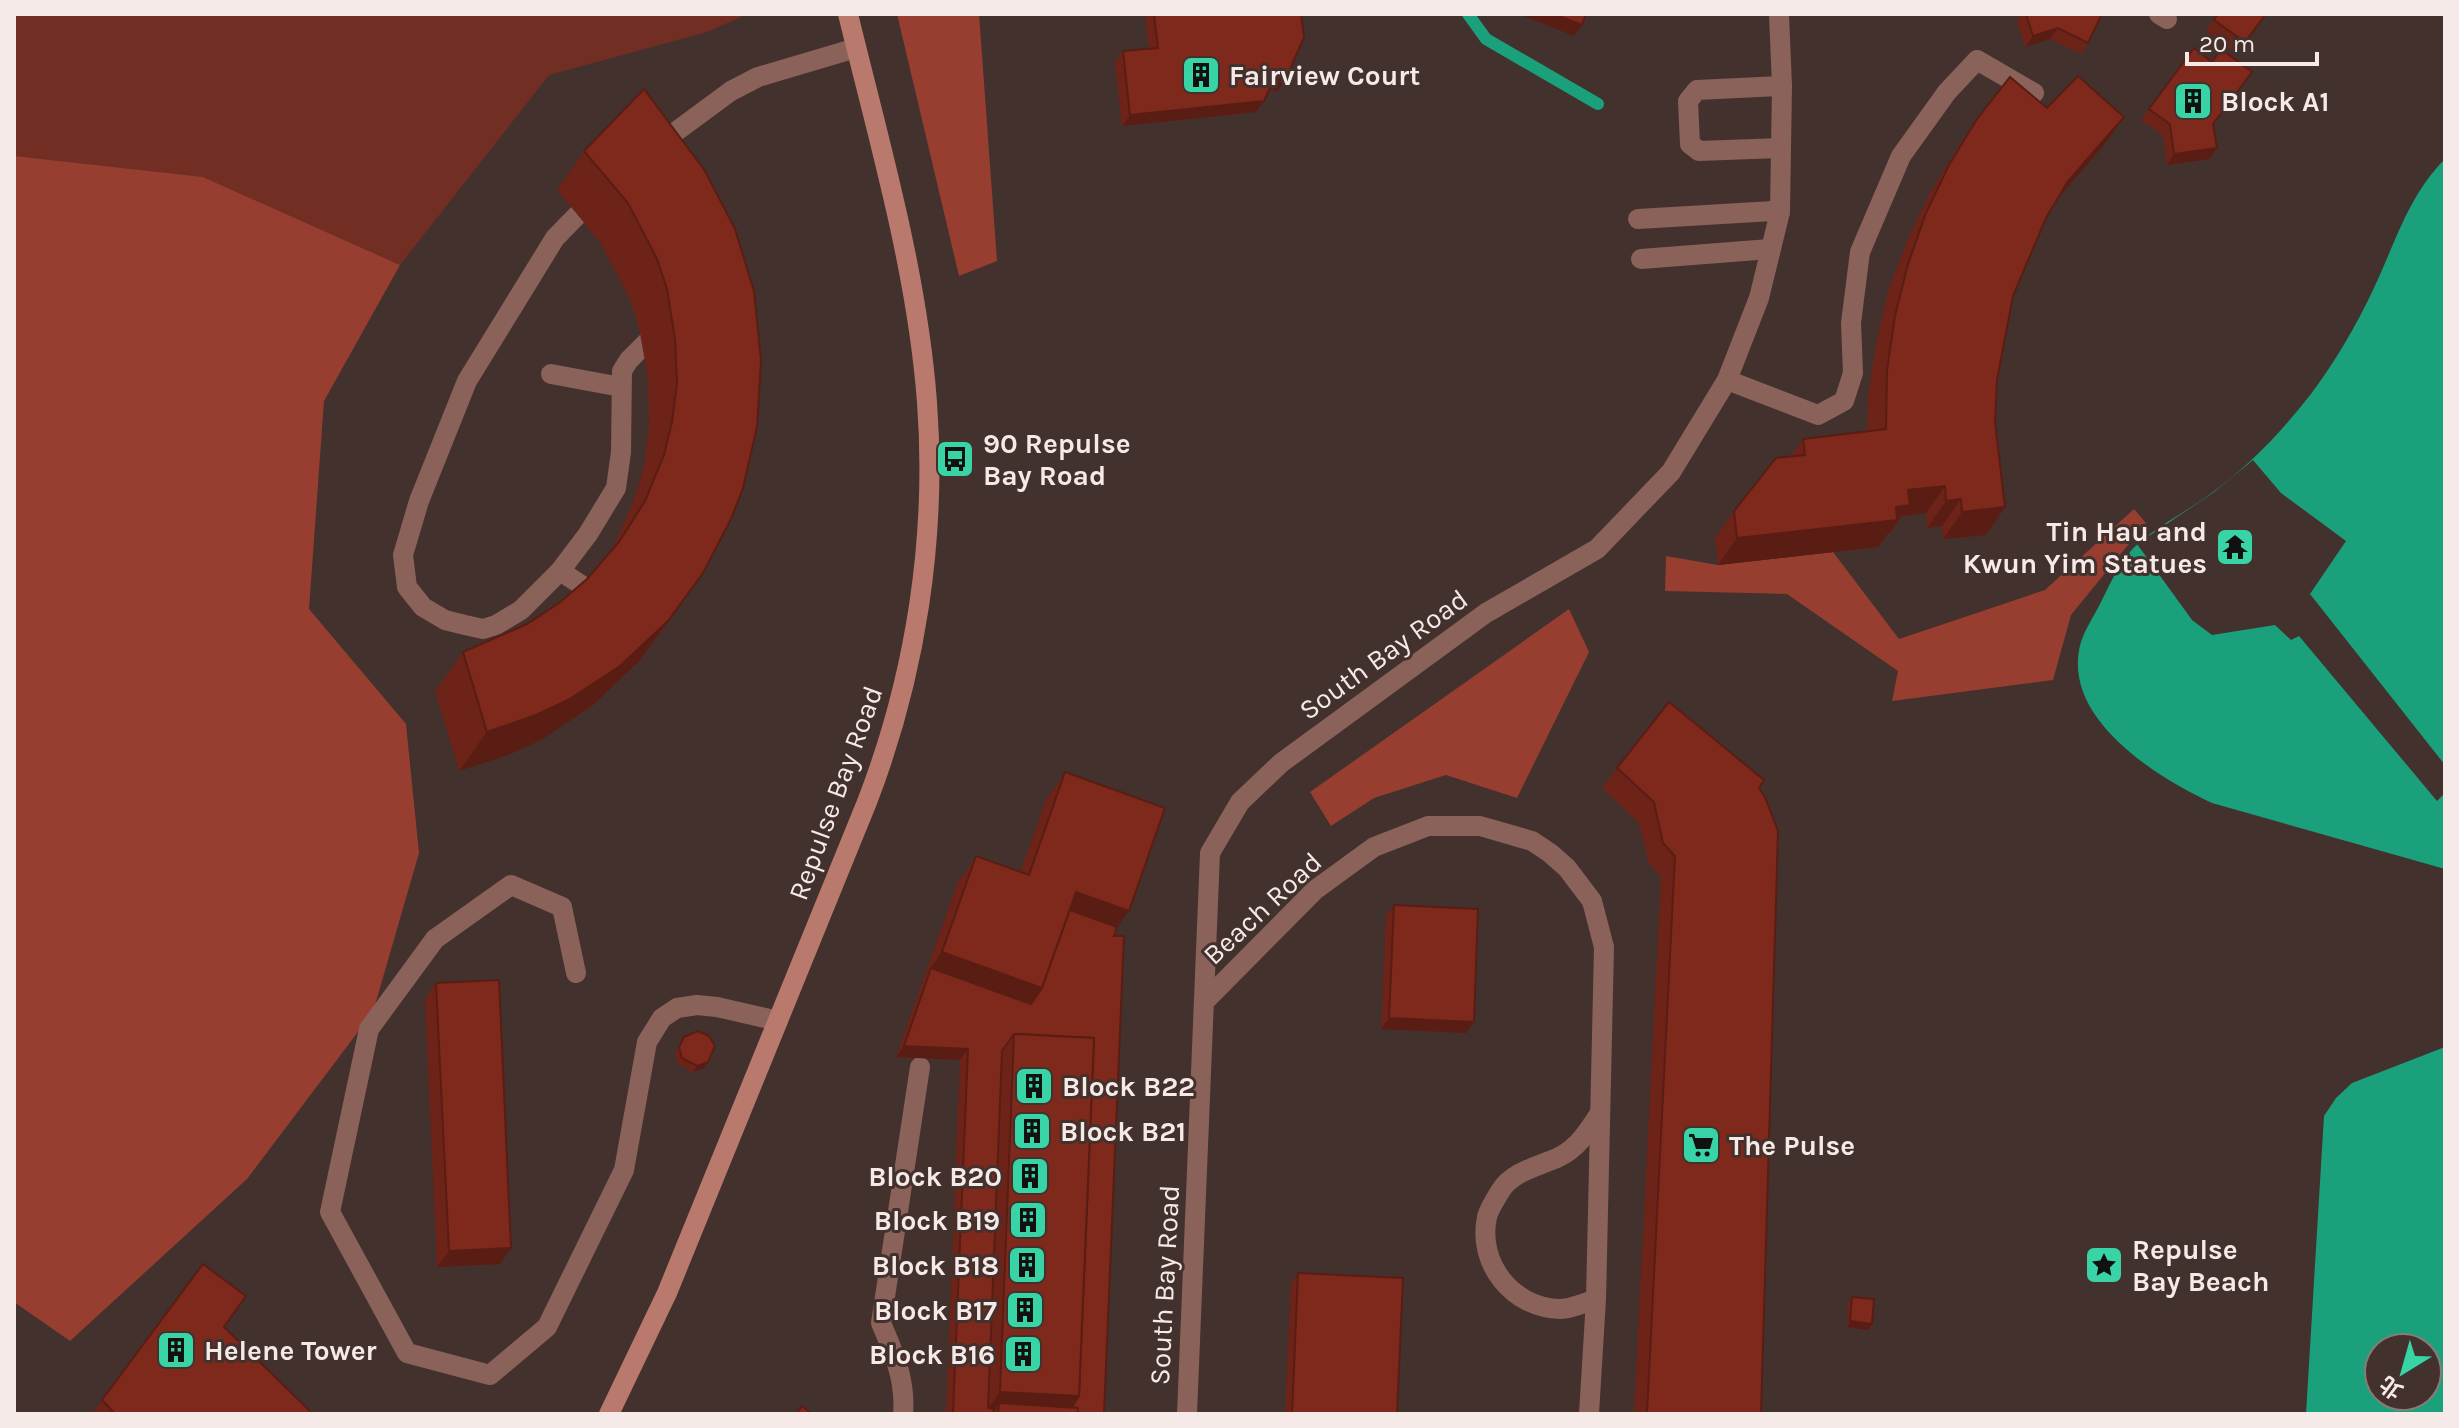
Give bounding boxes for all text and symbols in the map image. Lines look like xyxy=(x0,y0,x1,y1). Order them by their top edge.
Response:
scale bar xyxy=(2187,16,2317,66)
text: 20 m xyxy=(2199,30,2255,58)
building icon: Fairview Court xyxy=(1180,54,1222,96)
place label: Fairview Court xyxy=(1229,59,1420,92)
building icon: Block A1 xyxy=(2172,80,2214,122)
place label: Block A1 xyxy=(2221,85,2330,118)
place label: 90 Repulse Bay Road xyxy=(983,427,1131,492)
bus stop icon: 90 Repulse Bay Road xyxy=(934,438,976,480)
place label: Tin Hau and Kwun Yim Statues xyxy=(1963,515,2207,580)
temple icon: Tin Hau and Kwun Yim Statues xyxy=(2214,526,2256,568)
street label: South Bay Road xyxy=(1293,582,1474,727)
street label: Repulse Bay Road xyxy=(781,682,890,905)
street label: Beach Road xyxy=(1196,845,1328,971)
building icon: Block B22 xyxy=(1013,1065,1055,1107)
place label: Block B22 xyxy=(1062,1070,1195,1103)
building icon: Block B21 xyxy=(1011,1110,1053,1152)
place label: Block B21 xyxy=(1060,1115,1186,1148)
supermarket icon: The Pulse xyxy=(1680,1124,1722,1166)
place label: The Pulse xyxy=(1729,1129,1855,1162)
building icon: Block B20 xyxy=(1009,1155,1051,1197)
place label: Block B20 xyxy=(868,1160,1002,1193)
street label: South Bay Road xyxy=(1143,1184,1186,1386)
building icon: Block B19 xyxy=(1007,1199,1049,1241)
place label: Block B19 xyxy=(874,1204,1000,1237)
place label: Repulse Bay Beach xyxy=(2132,1233,2269,1298)
building icon: Block B18 xyxy=(1006,1244,1048,1286)
place icon: Repulse Bay Beach xyxy=(2083,1244,2125,1286)
place label: Block B18 xyxy=(872,1249,999,1282)
building icon: Block B17 xyxy=(1004,1289,1046,1331)
place label: Block B17 xyxy=(874,1294,997,1327)
building icon: Helene Tower xyxy=(155,1329,197,1371)
north arrow xyxy=(2363,1332,2443,1412)
building icon: Block B16 xyxy=(1002,1333,1044,1375)
place label: Helene Tower xyxy=(204,1334,377,1367)
place label: Block B16 xyxy=(869,1338,995,1371)
text: 北 xyxy=(2375,1370,2408,1404)

